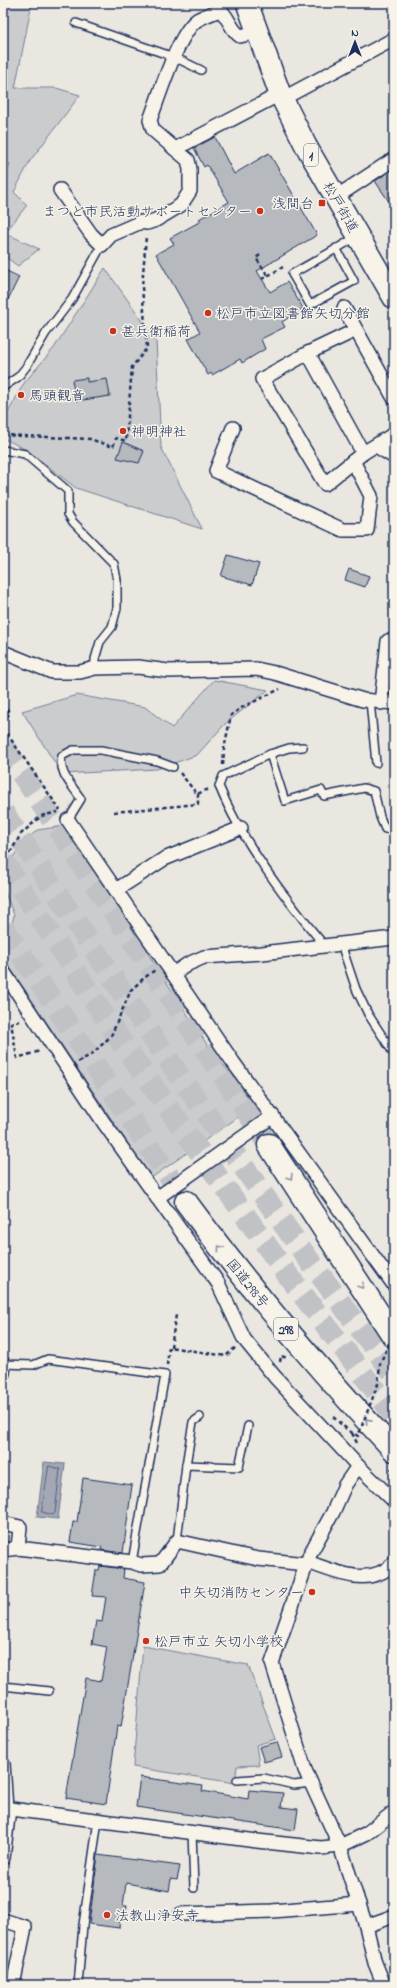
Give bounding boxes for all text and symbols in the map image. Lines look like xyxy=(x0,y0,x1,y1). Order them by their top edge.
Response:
north arrow xyxy=(335,22,375,62)
text: N xyxy=(351,25,359,41)
road number: 1 xyxy=(304,144,318,166)
street label: 松戸街道 xyxy=(317,178,363,237)
place label: 浅間台 xyxy=(272,194,314,215)
marker: 浅間台 xyxy=(317,198,327,208)
place label: まつど市民活動サポートセンター xyxy=(43,202,252,223)
marker: まつど市民活動サポートセンター xyxy=(255,206,265,216)
place label: 松戸市立図書館矢切分館 xyxy=(216,304,370,325)
marker: 松戸市立図書館矢切分館 xyxy=(203,308,213,318)
place label: 甚兵衛稲荷 xyxy=(121,322,191,343)
marker: 甚兵衛稲荷 xyxy=(108,326,118,336)
place label: 馬頭観音 xyxy=(29,386,85,407)
marker: 馬頭観音 xyxy=(16,390,26,400)
place label: 神明神社 xyxy=(131,422,187,443)
marker: 神明神社 xyxy=(118,426,128,436)
one-way arrow xyxy=(285,1173,292,1180)
one-way arrow xyxy=(218,1245,225,1252)
street label: 国道298号 xyxy=(220,1255,273,1313)
one-way arrow xyxy=(356,1282,363,1289)
road number: 298 xyxy=(274,1318,298,1340)
one-way arrow xyxy=(365,1419,372,1426)
place label: 中矢切消防センター xyxy=(179,1583,304,1604)
marker: 中矢切消防センター xyxy=(307,1587,317,1597)
place label: 松戸市立 矢切小学校 xyxy=(154,1632,284,1653)
marker: 松戸市立 矢切小学校 xyxy=(141,1636,151,1646)
place label: 法教山浄安寺 xyxy=(115,1906,199,1927)
marker: 法教山浄安寺 xyxy=(102,1910,112,1920)

